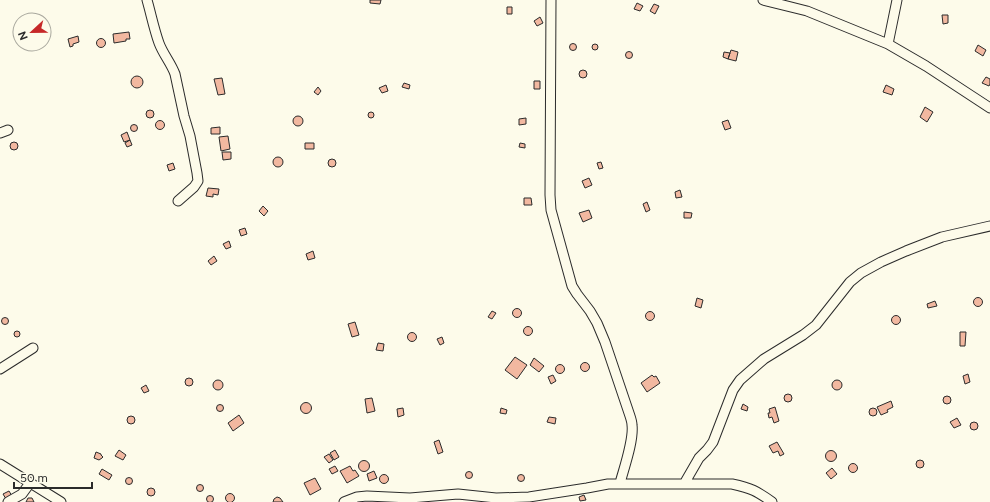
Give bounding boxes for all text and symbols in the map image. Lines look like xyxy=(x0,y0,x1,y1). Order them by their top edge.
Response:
north arrow xyxy=(12,12,52,52)
text: N xyxy=(16,29,31,42)
scale bar xyxy=(14,464,92,490)
text: 50 m xyxy=(20,471,48,485)

